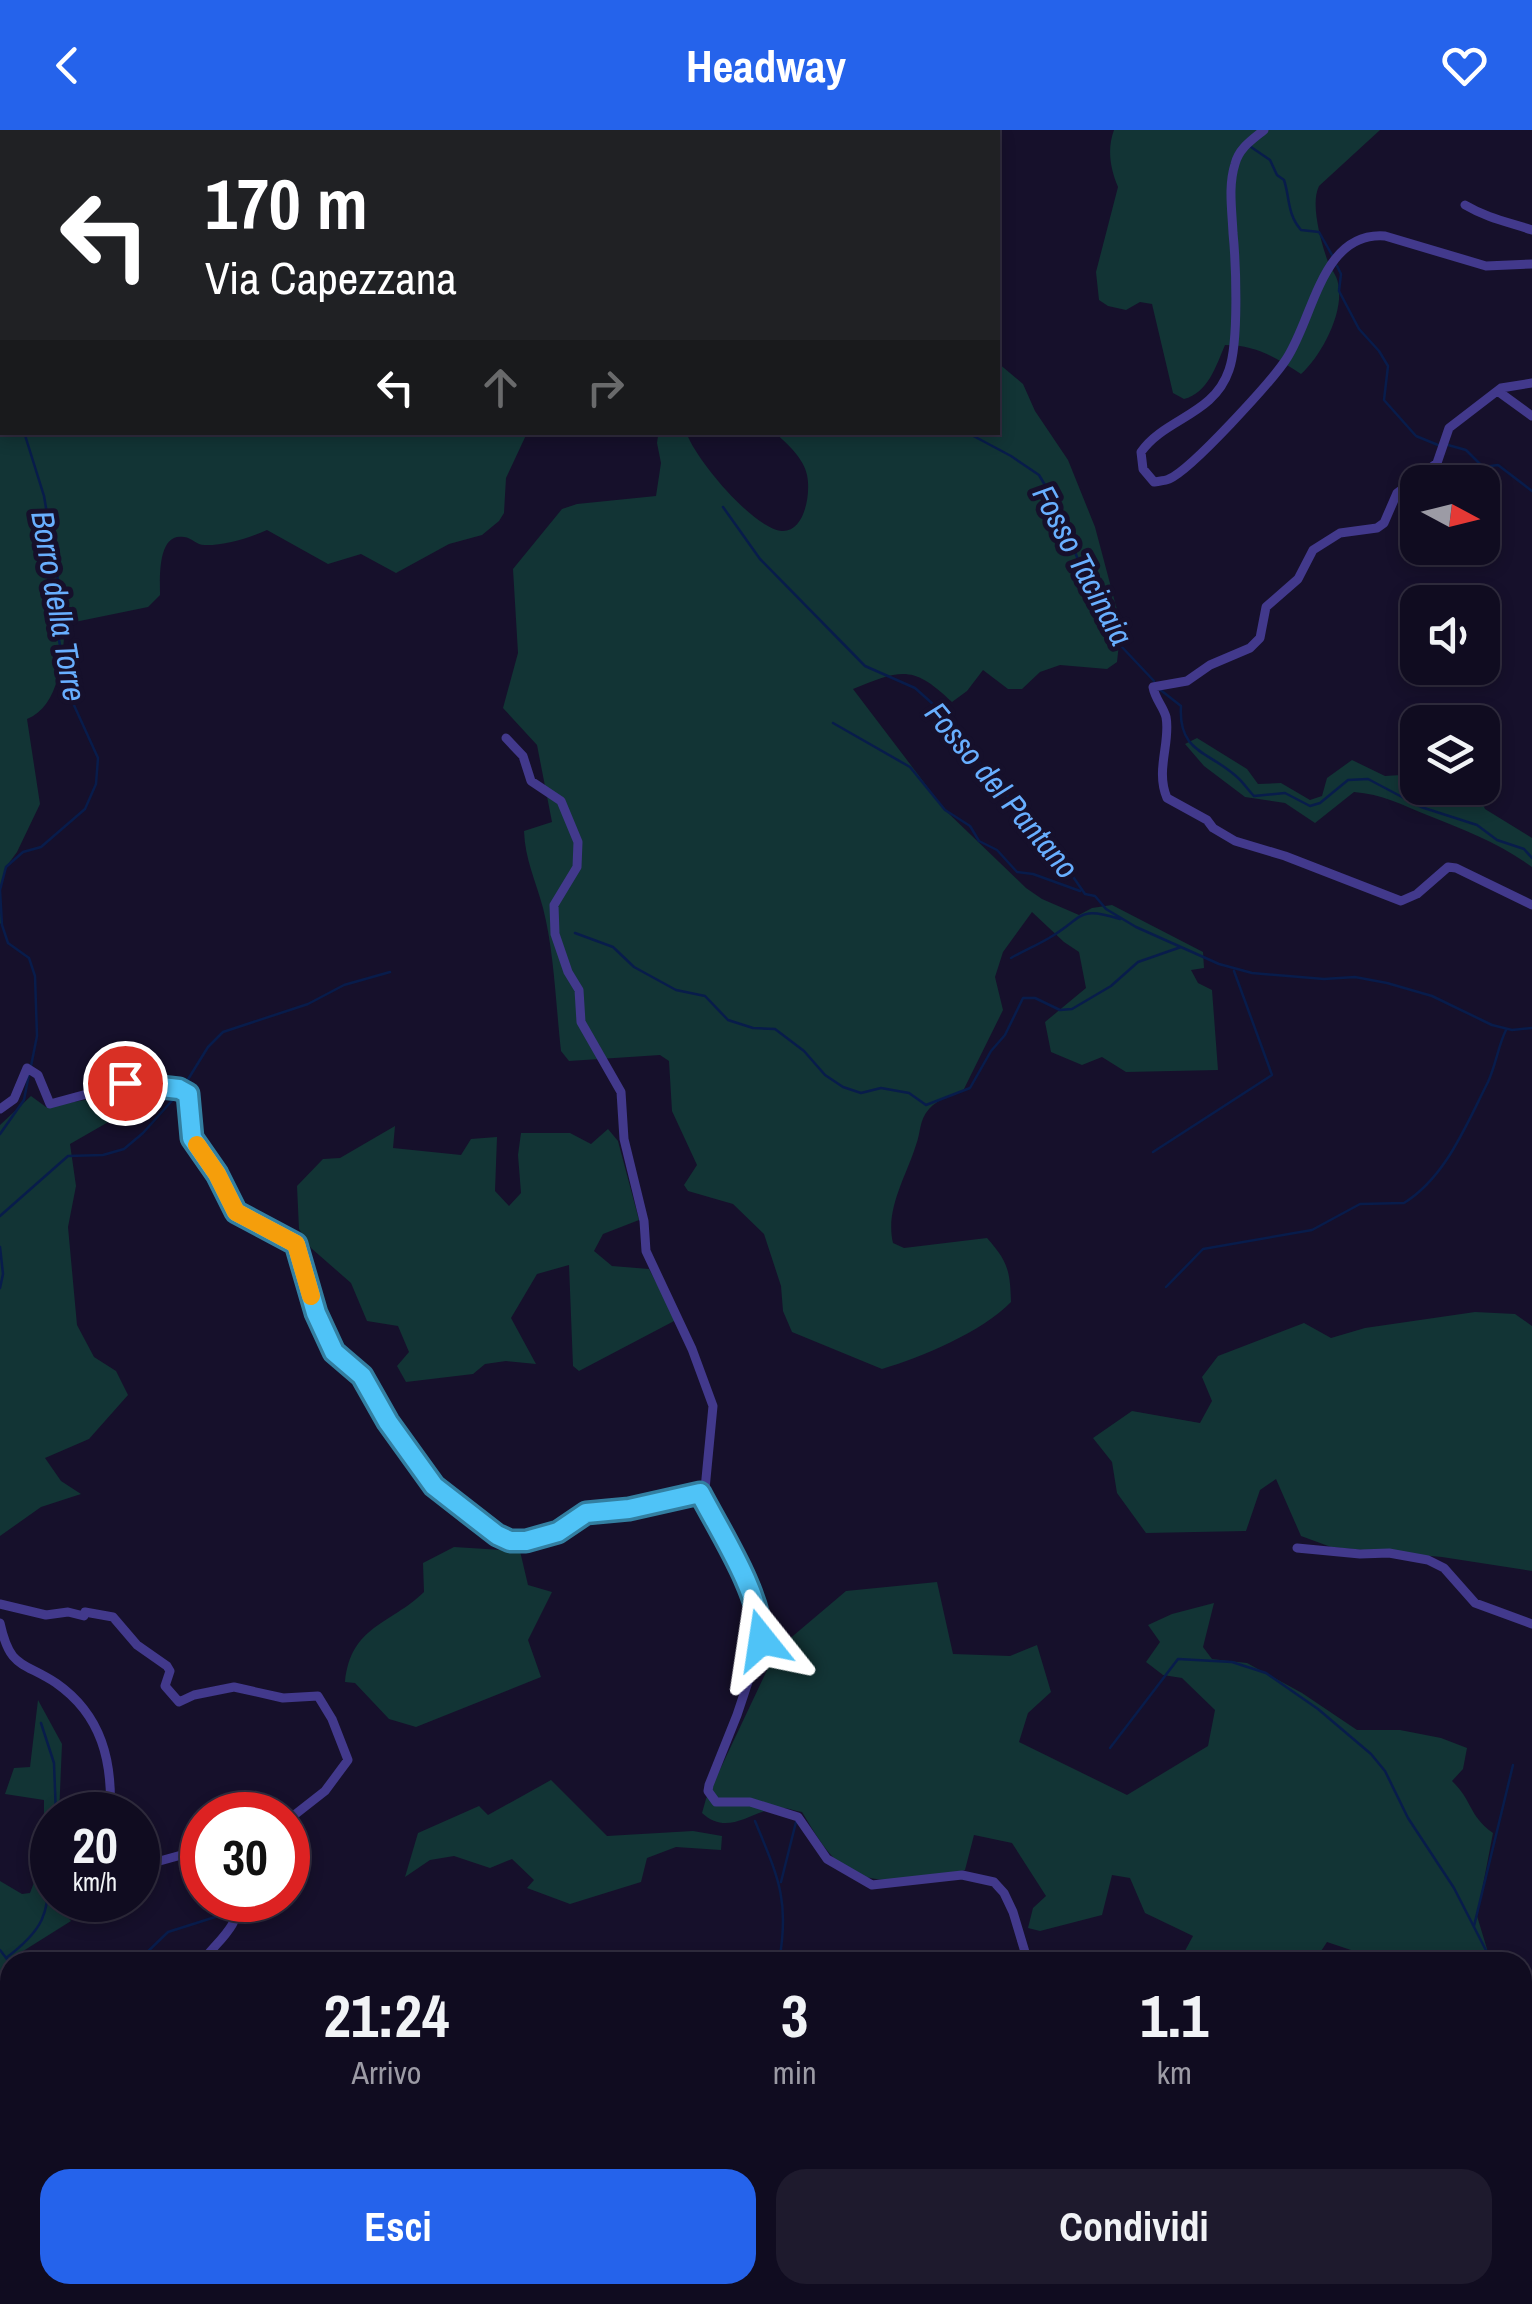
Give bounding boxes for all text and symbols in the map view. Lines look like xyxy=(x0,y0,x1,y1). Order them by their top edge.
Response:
text: Headway xyxy=(686,35,846,96)
icon: back xyxy=(40,38,95,93)
icon: heart xyxy=(1437,38,1492,93)
text: 170 m xyxy=(205,157,368,251)
icon: left xyxy=(40,170,170,300)
text: Via Capezzana xyxy=(205,247,457,308)
icon: left xyxy=(368,360,423,415)
icon: ahead xyxy=(473,360,528,415)
icon: right xyxy=(578,360,633,415)
north arrow xyxy=(1400,465,1500,565)
map controls xyxy=(1400,465,1500,805)
water label: Fosso Tacinaia xyxy=(1023,477,1143,653)
water label: Borro della Torre xyxy=(21,507,97,705)
button: sound xyxy=(1400,585,1500,685)
water label: Fosso del Pantano xyxy=(916,693,1088,887)
button: layers xyxy=(1400,705,1500,805)
pin xyxy=(83,1041,168,1126)
icon: arrive xyxy=(98,1056,153,1111)
position arrow xyxy=(710,1588,814,1692)
speed limit sign: 30 xyxy=(180,1792,310,1922)
text: 20 xyxy=(72,1811,118,1879)
text: km/h xyxy=(73,1865,117,1899)
text: 21:24 xyxy=(324,1975,449,2056)
text: 3 xyxy=(781,1975,808,2056)
text: 1.1 xyxy=(1140,1975,1208,2056)
text: Arrivo xyxy=(351,2051,421,2094)
text: min xyxy=(773,2051,817,2094)
text: km xyxy=(1157,2051,1192,2094)
button: Esci xyxy=(40,2169,756,2284)
button: Condividi xyxy=(776,2169,1492,2284)

